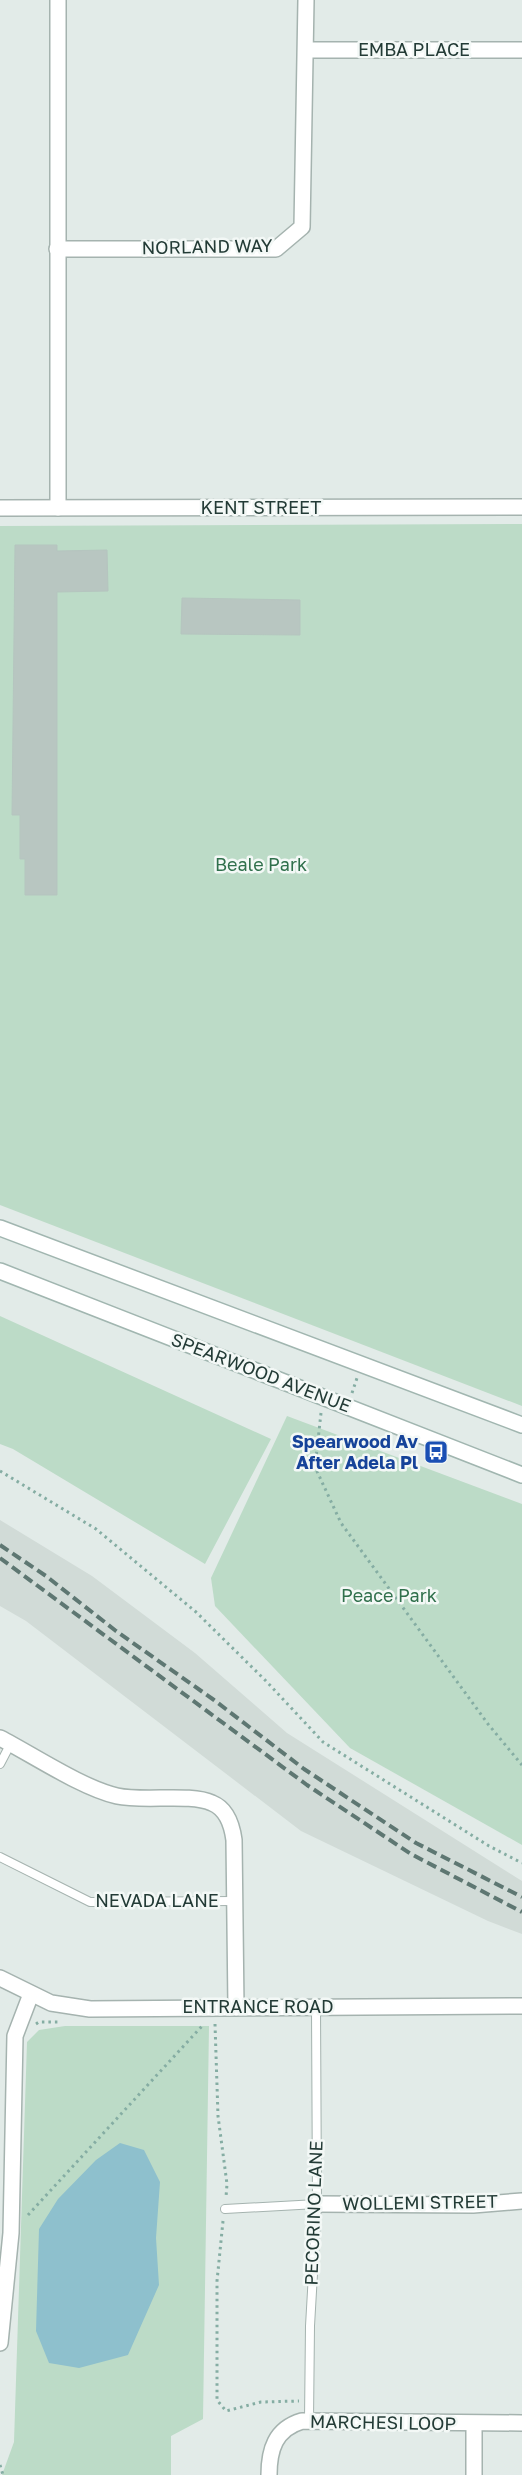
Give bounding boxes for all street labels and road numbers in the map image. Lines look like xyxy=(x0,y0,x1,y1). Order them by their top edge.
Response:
street label: EMBA PLACE xyxy=(358,38,470,60)
street label: NORLAND WAY xyxy=(141,234,273,258)
street label: KENT STREET xyxy=(201,496,321,518)
street label: SPEARWOOD AVENUE xyxy=(168,1328,354,1417)
street label: NEVADA LANE xyxy=(95,1889,219,1911)
street label: ENTRANCE ROAD xyxy=(182,1995,334,2017)
street label: PECORINO LANE xyxy=(299,2140,327,2286)
street label: WOLLEMI STREET xyxy=(342,2190,498,2214)
street label: MARCHESI LOOP xyxy=(310,2410,456,2434)

